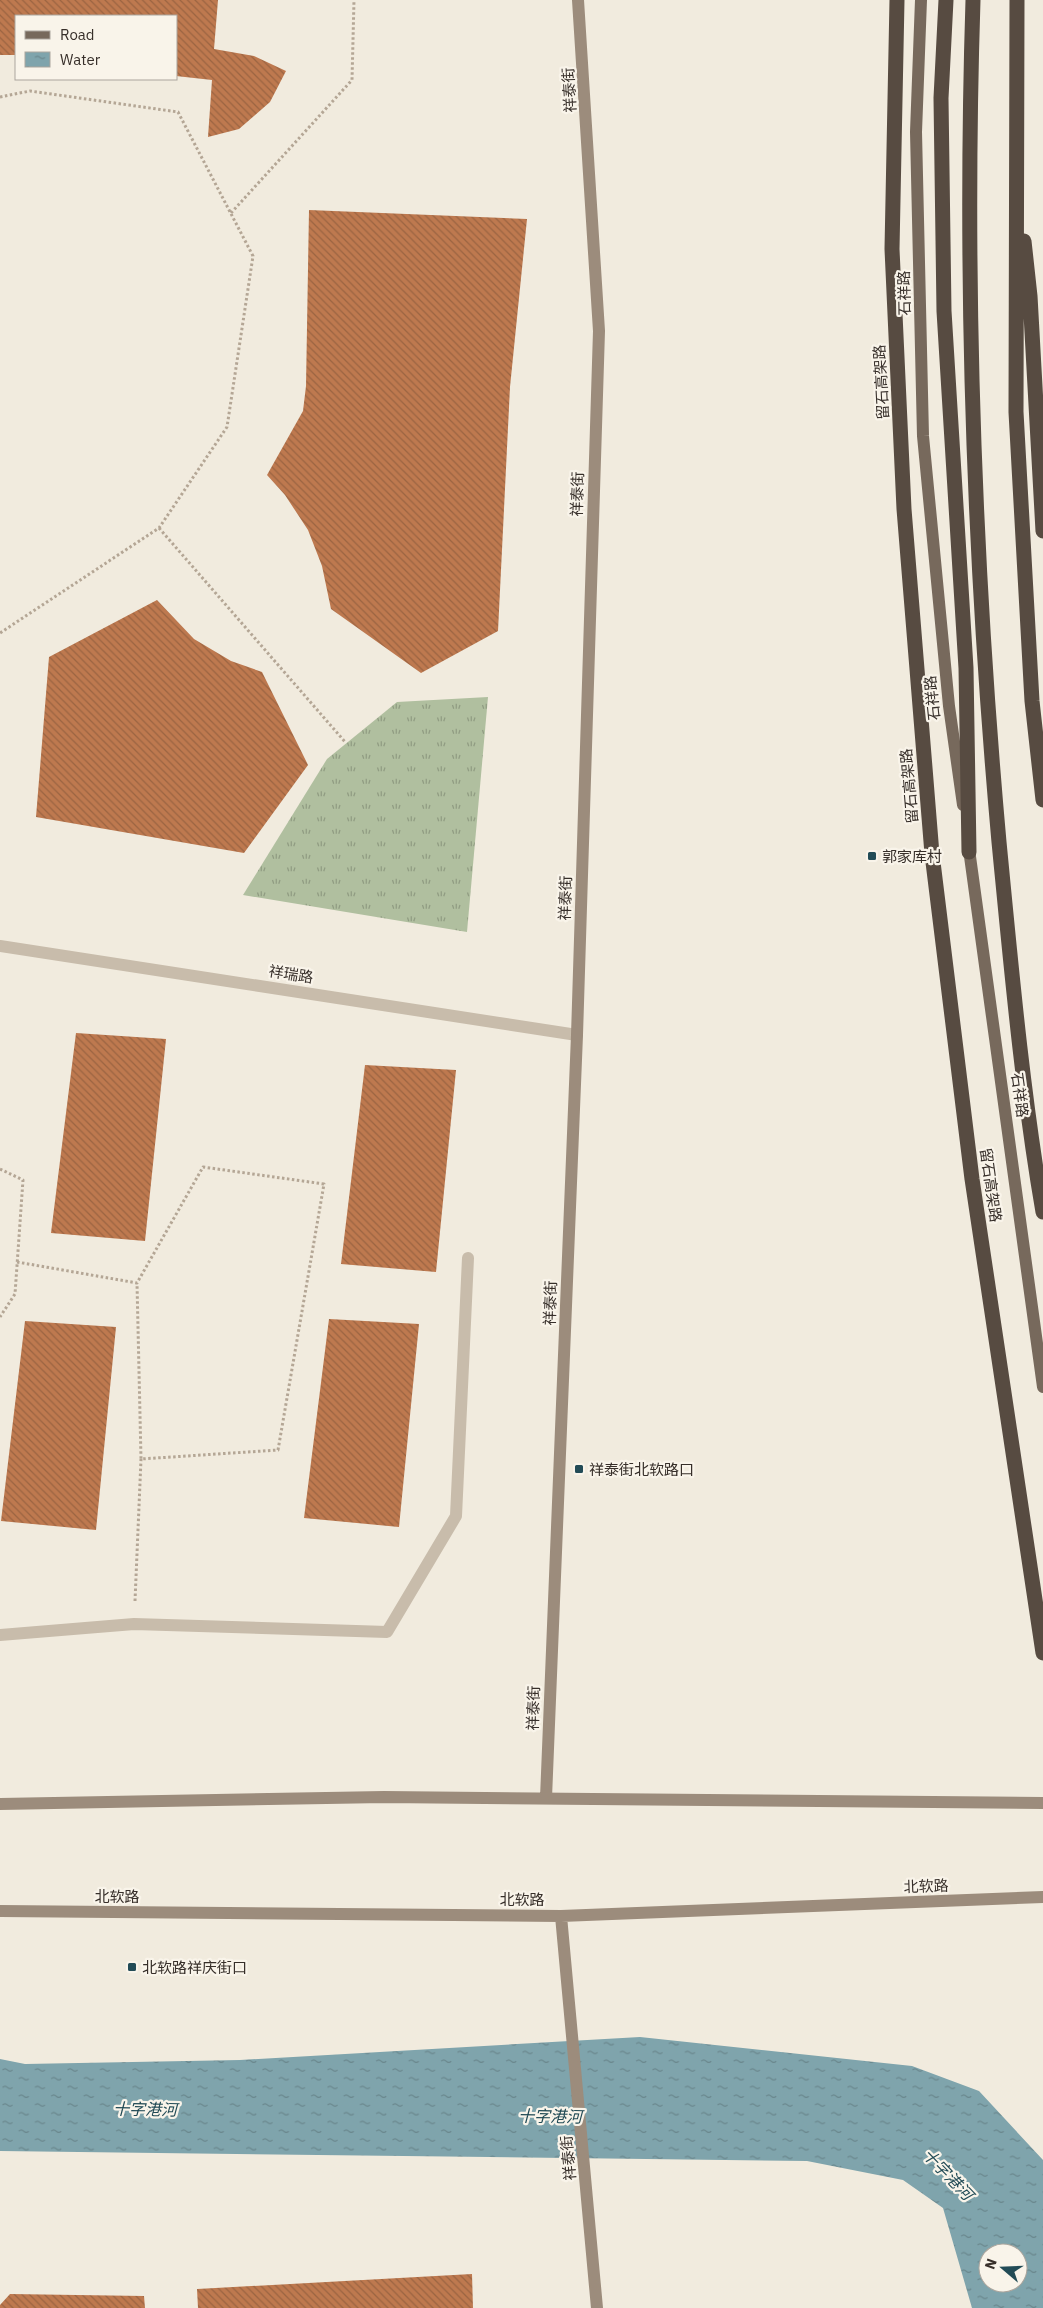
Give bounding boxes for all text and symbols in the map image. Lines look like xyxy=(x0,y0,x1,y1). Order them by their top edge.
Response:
legend xyxy=(15,15,178,80)
text: Road xyxy=(60,25,95,44)
text: Water xyxy=(60,50,101,69)
street label: 祥泰街 xyxy=(558,67,580,113)
street label: 石祥路 xyxy=(894,270,914,316)
street label: 留石高架路 xyxy=(870,344,892,420)
street label: 祥泰街 xyxy=(567,471,587,517)
street label: 石祥路 xyxy=(920,675,944,721)
street label: 留石高架路 xyxy=(896,748,922,824)
place label: 郭家库村 xyxy=(882,847,942,866)
marker: 郭家库村 xyxy=(866,850,878,862)
street label: 祥泰街 xyxy=(555,875,575,921)
street label: 祥瑞路 xyxy=(267,961,315,987)
street label: 石祥路 xyxy=(1007,1071,1033,1119)
street label: 留石高架路 xyxy=(976,1147,1006,1223)
street label: 祥泰街 xyxy=(540,1280,560,1326)
place label: 祥泰街北软路口 xyxy=(589,1460,694,1479)
marker: 祥泰街北软路口 xyxy=(573,1463,585,1475)
street label: 祥泰街 xyxy=(523,1685,543,1731)
street label: 北软路 xyxy=(903,1876,949,1896)
street label: 北软路 xyxy=(94,1887,140,1906)
street label: 北软路 xyxy=(499,1890,545,1909)
place label: 北软路祥庆街口 xyxy=(142,1958,247,1977)
marker: 北软路祥庆街口 xyxy=(126,1961,138,1973)
water label: 十字港河 xyxy=(113,2098,180,2120)
water label: 十字港河 xyxy=(518,2105,585,2127)
street label: 祥泰街 xyxy=(557,2135,579,2181)
water label: 十字港河 xyxy=(919,2144,980,2206)
north arrow xyxy=(978,2243,1028,2293)
text: N xyxy=(981,2256,1001,2271)

